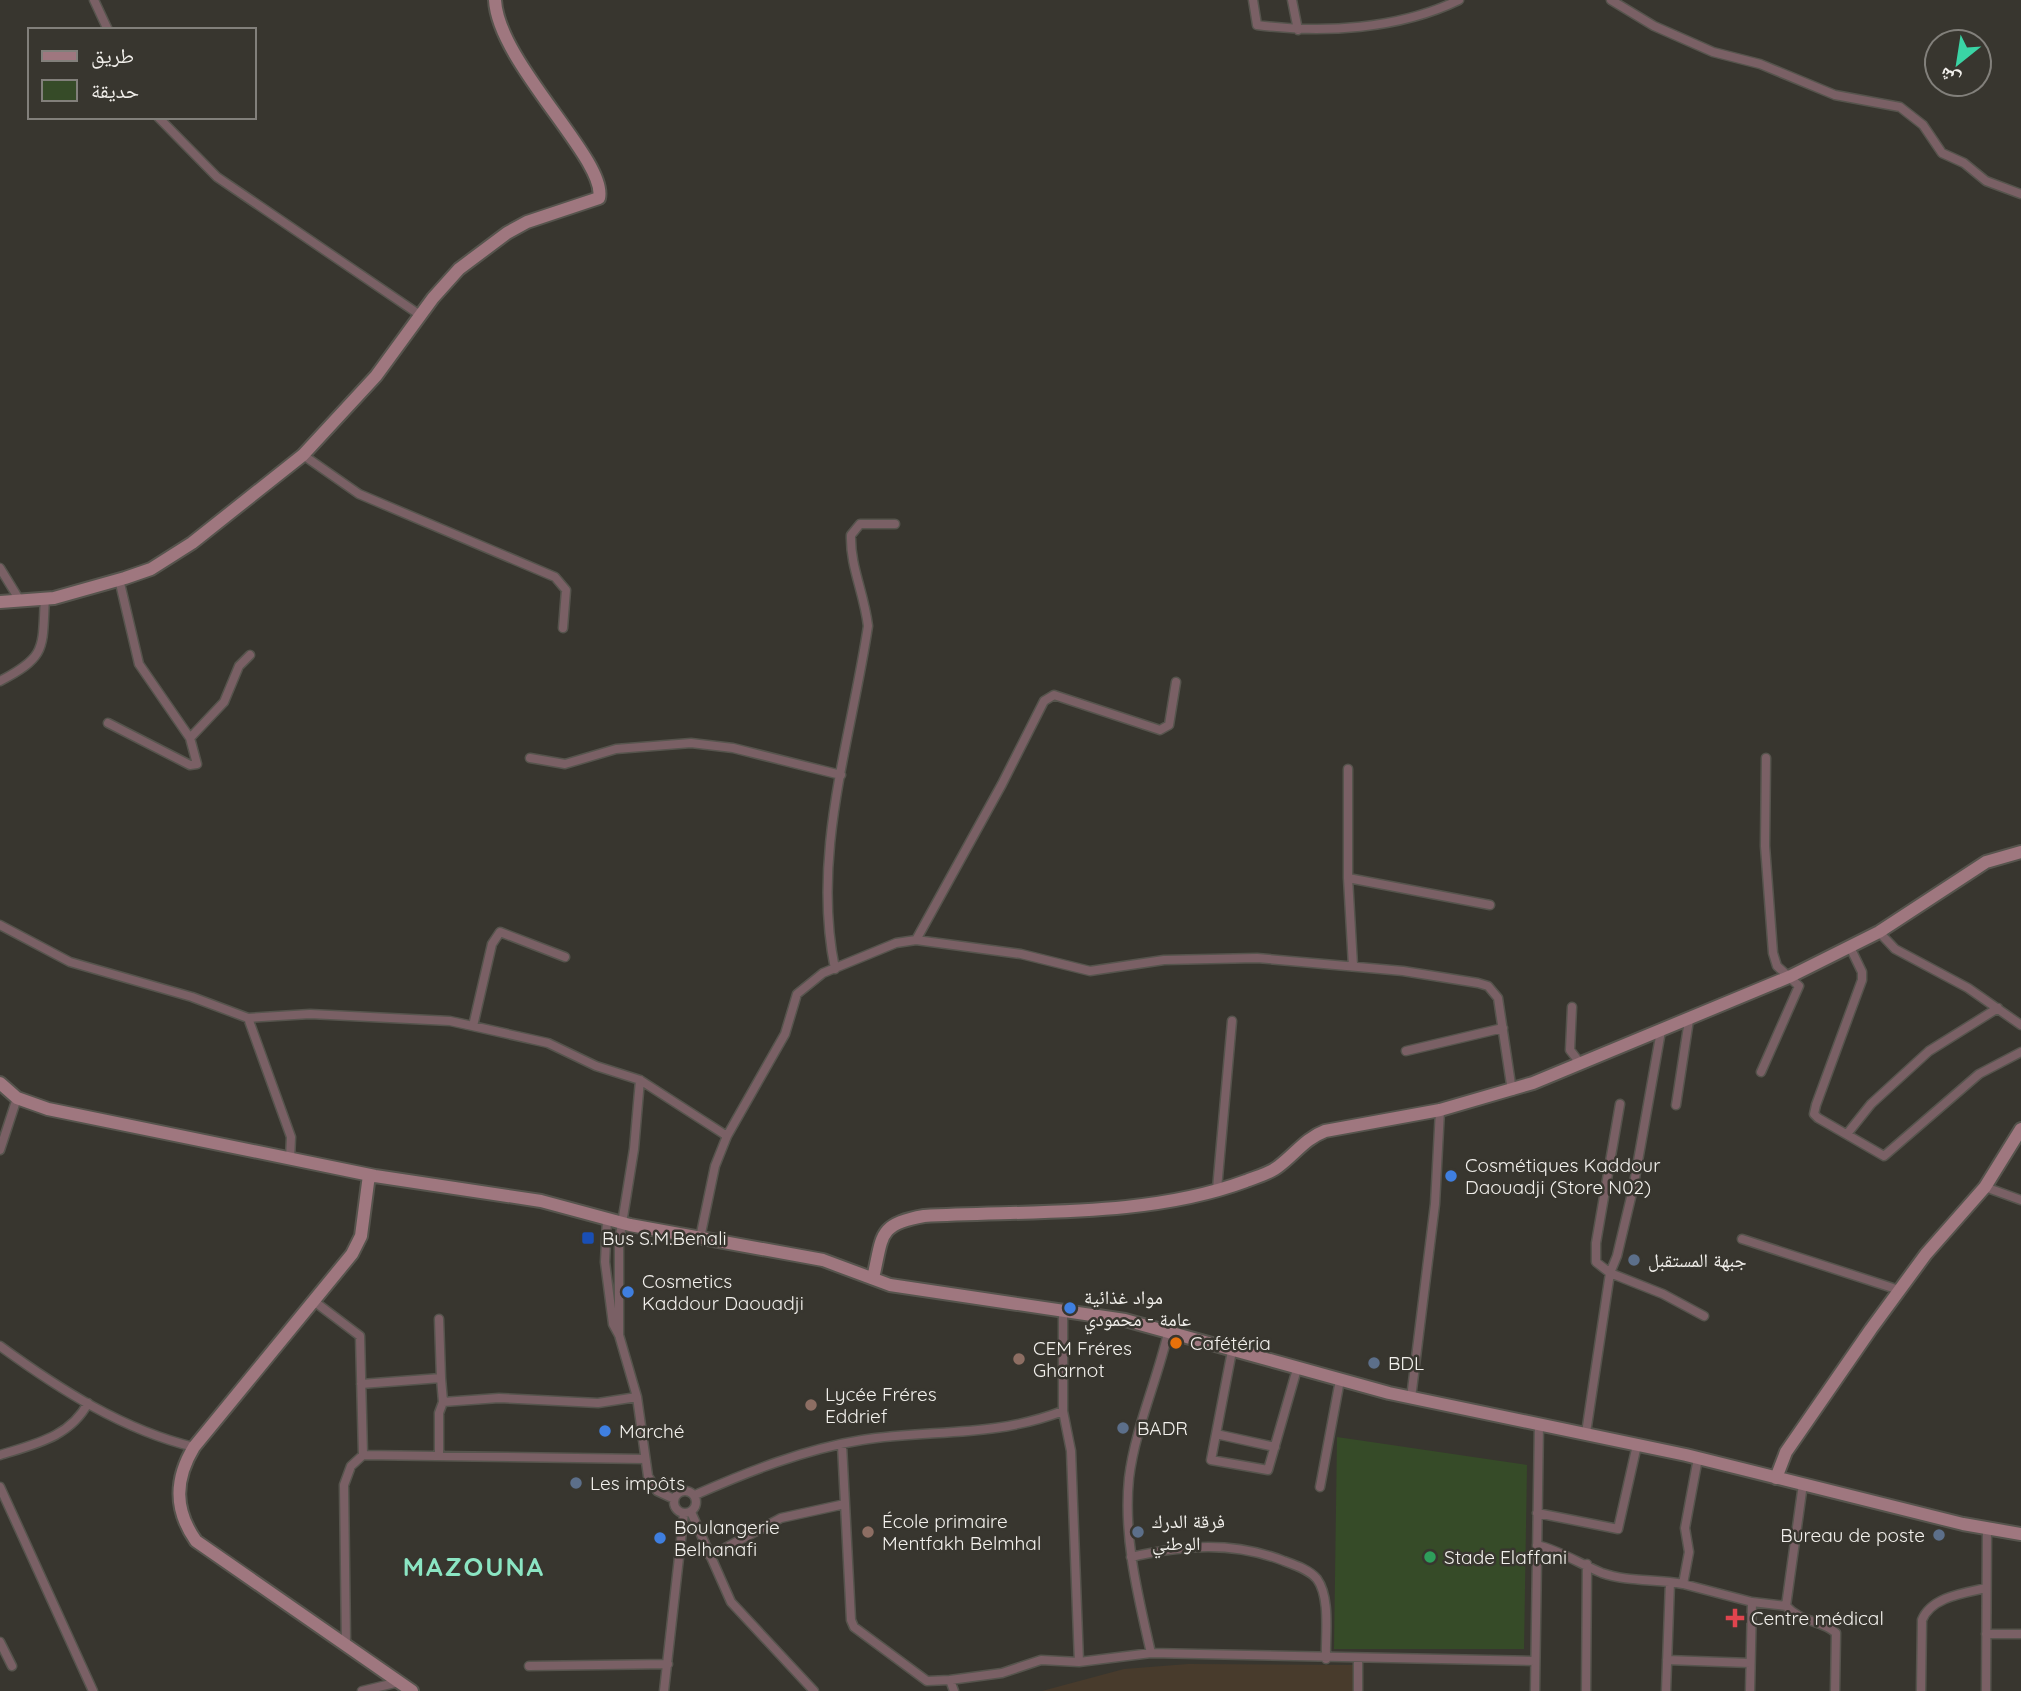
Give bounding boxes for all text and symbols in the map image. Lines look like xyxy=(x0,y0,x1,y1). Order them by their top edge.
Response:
legend xyxy=(28,28,256,119)
north arrow xyxy=(1923,28,1993,98)
text: طريق xyxy=(91,42,134,69)
text: ش xyxy=(1935,62,1964,93)
text: حديقة xyxy=(91,77,139,103)
place label: Cosmétiques Kaddour Daouadji (Store N02) xyxy=(1465,1153,1661,1199)
marker: Cosmétiques Kaddour Daouadji (Store N02) xyxy=(1443,1168,1459,1184)
place label: Bus S.M.Benali xyxy=(602,1226,727,1250)
marker: Bus S.M.Benali xyxy=(580,1230,596,1246)
place label: جبهة المستقبل xyxy=(1648,1248,1747,1272)
marker: جبهة المستقبل xyxy=(1626,1252,1642,1268)
place label: Cosmetics Kaddour Daouadji xyxy=(642,1269,804,1315)
marker: Cosmetics Kaddour Daouadji xyxy=(620,1284,636,1300)
place label: مواد غذائية عامة - محمودي xyxy=(1084,1285,1192,1335)
marker: مواد غذائية عامة - محمودي xyxy=(1062,1300,1078,1316)
place label: Cafétéria xyxy=(1190,1331,1271,1355)
marker: Cafétéria xyxy=(1168,1335,1184,1351)
place label: CEM Fréres Gharnot xyxy=(1033,1336,1132,1382)
marker: CEM Fréres Gharnot xyxy=(1011,1351,1027,1367)
place label: BDL xyxy=(1388,1351,1424,1375)
marker: BDL xyxy=(1366,1355,1382,1371)
place label: Lycée Fréres Eddrief xyxy=(825,1382,937,1428)
marker: Lycée Fréres Eddrief xyxy=(803,1397,819,1413)
place label: BADR xyxy=(1137,1416,1188,1440)
place label: Marché xyxy=(619,1419,685,1443)
marker: BADR xyxy=(1115,1420,1131,1436)
marker: Marché xyxy=(597,1423,613,1439)
place label: Les impôts xyxy=(590,1471,685,1495)
marker: Les impôts xyxy=(568,1475,584,1491)
place label: École primaire Mentfakh Belmhal xyxy=(882,1509,1041,1555)
place label: فرقة الدرك الوطني xyxy=(1152,1509,1225,1559)
place label: Boulangerie Belhanafi xyxy=(674,1515,780,1561)
place label: Bureau de poste xyxy=(1780,1523,1925,1547)
marker: École primaire Mentfakh Belmhal xyxy=(860,1524,876,1540)
marker: فرقة الدرك الوطني xyxy=(1130,1524,1146,1540)
marker: Bureau de poste xyxy=(1931,1527,1947,1543)
marker: Boulangerie Belhanafi xyxy=(652,1530,668,1546)
place label: Stade Elaffani xyxy=(1444,1545,1567,1569)
marker: Stade Elaffani xyxy=(1422,1549,1438,1565)
district label: MAZOUNA xyxy=(403,1550,545,1583)
place label: Centre médical xyxy=(1751,1606,1884,1630)
marker: Centre médical xyxy=(1725,1608,1745,1628)

